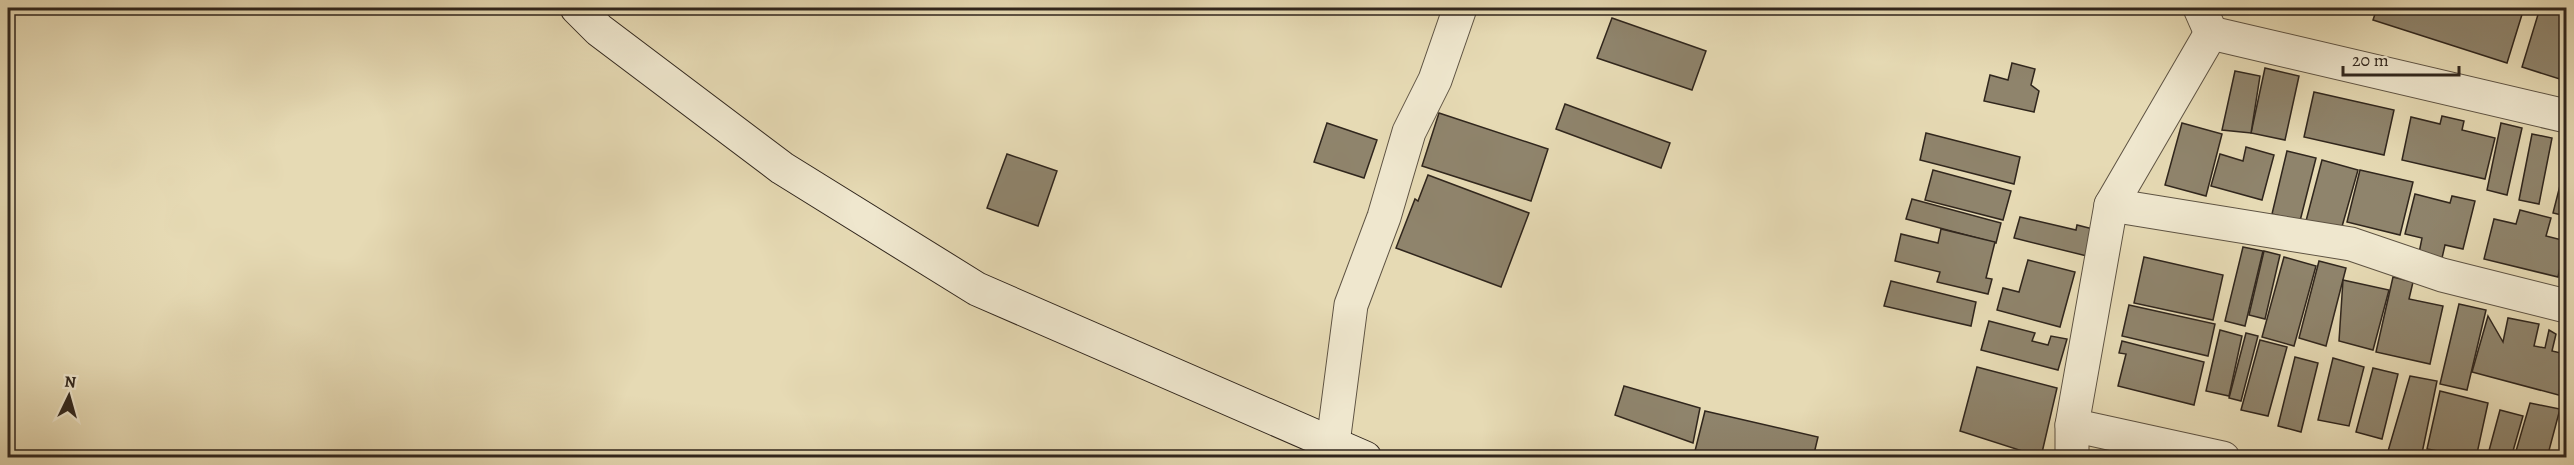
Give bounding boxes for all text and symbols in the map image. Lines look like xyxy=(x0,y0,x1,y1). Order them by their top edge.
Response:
scale bar xyxy=(2343,39,2458,77)
text: 20 m xyxy=(2352,48,2389,72)
north arrow xyxy=(39,366,99,426)
text: N xyxy=(63,371,77,394)

